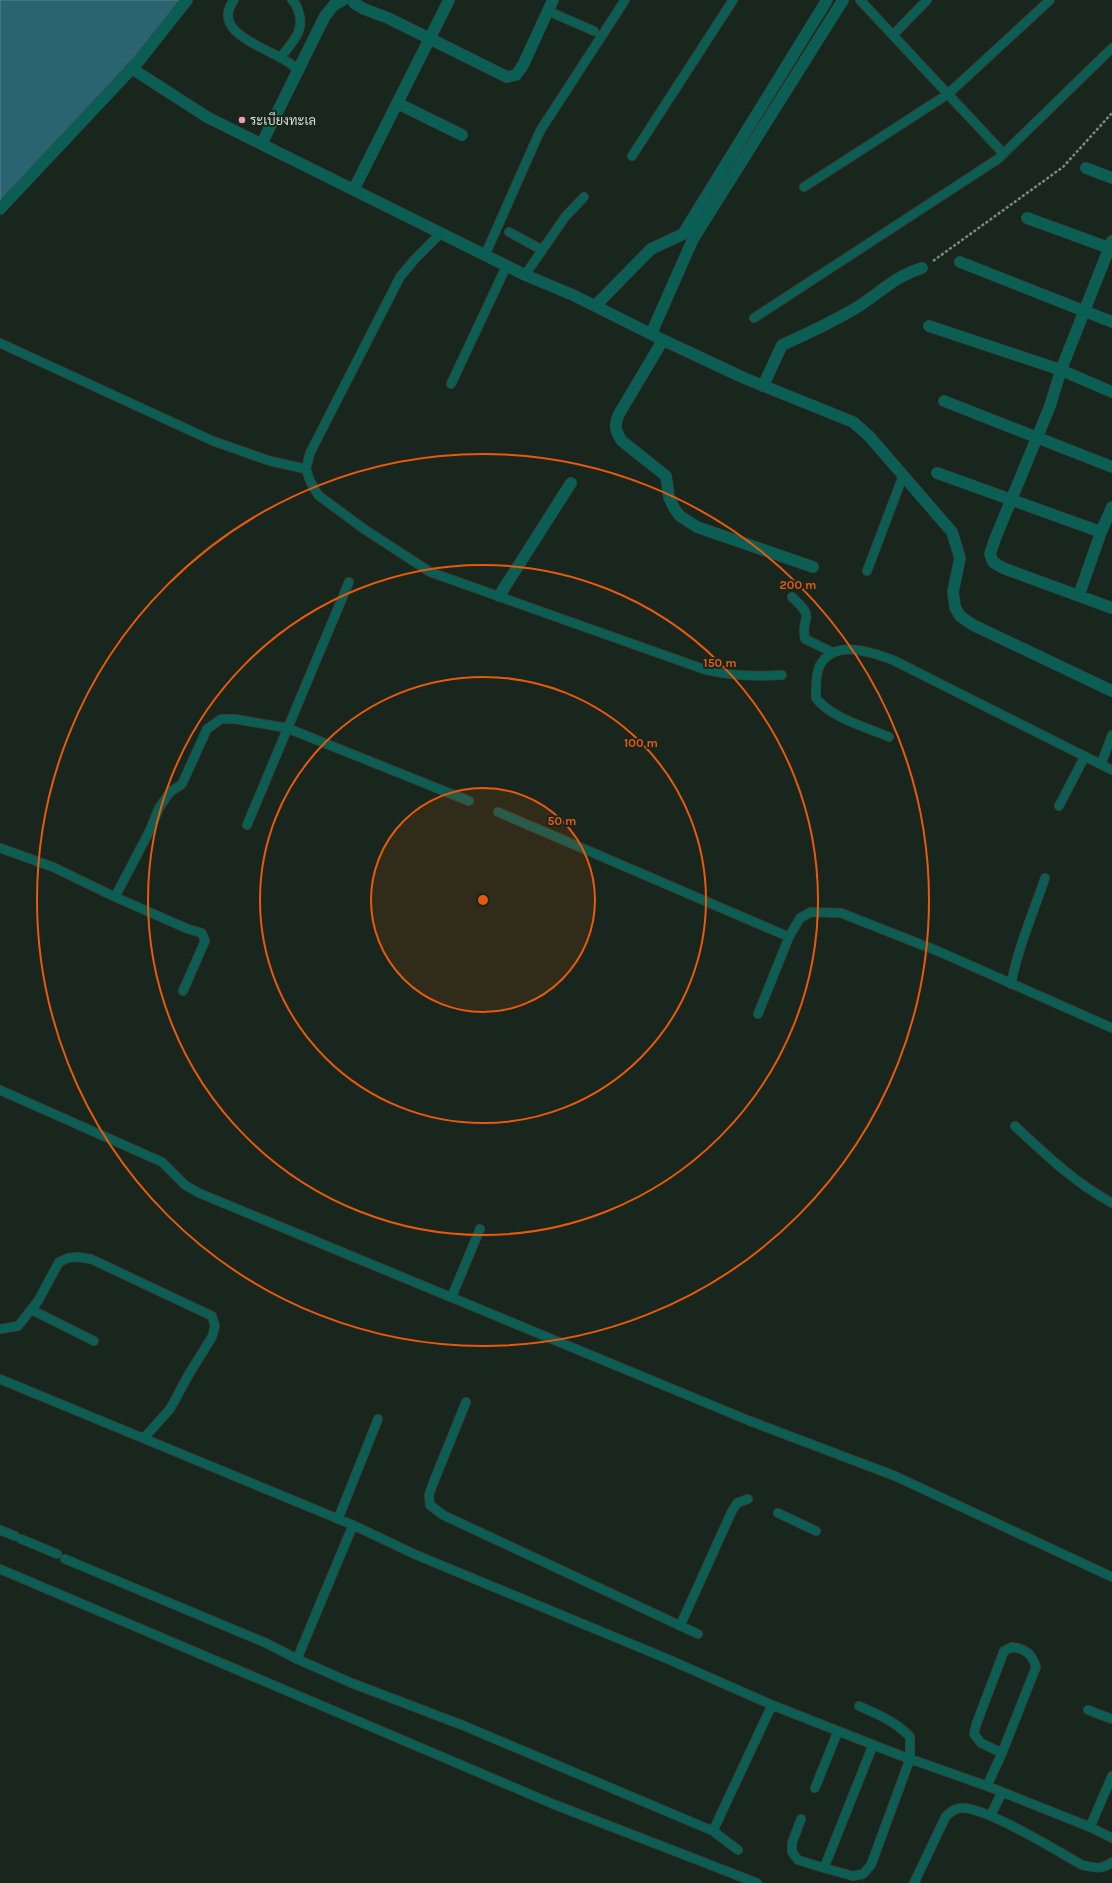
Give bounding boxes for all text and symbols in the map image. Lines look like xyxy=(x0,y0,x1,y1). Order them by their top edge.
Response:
place label: ระเบียงทะเล xyxy=(250,111,316,128)
marker: ระเบียงทะเล xyxy=(237,115,247,125)
text: 200 m xyxy=(780,578,816,592)
text: 150 m xyxy=(703,656,737,670)
text: 100 m xyxy=(624,736,658,750)
text: 50 m xyxy=(548,814,577,828)
centre of rings xyxy=(476,893,490,907)

